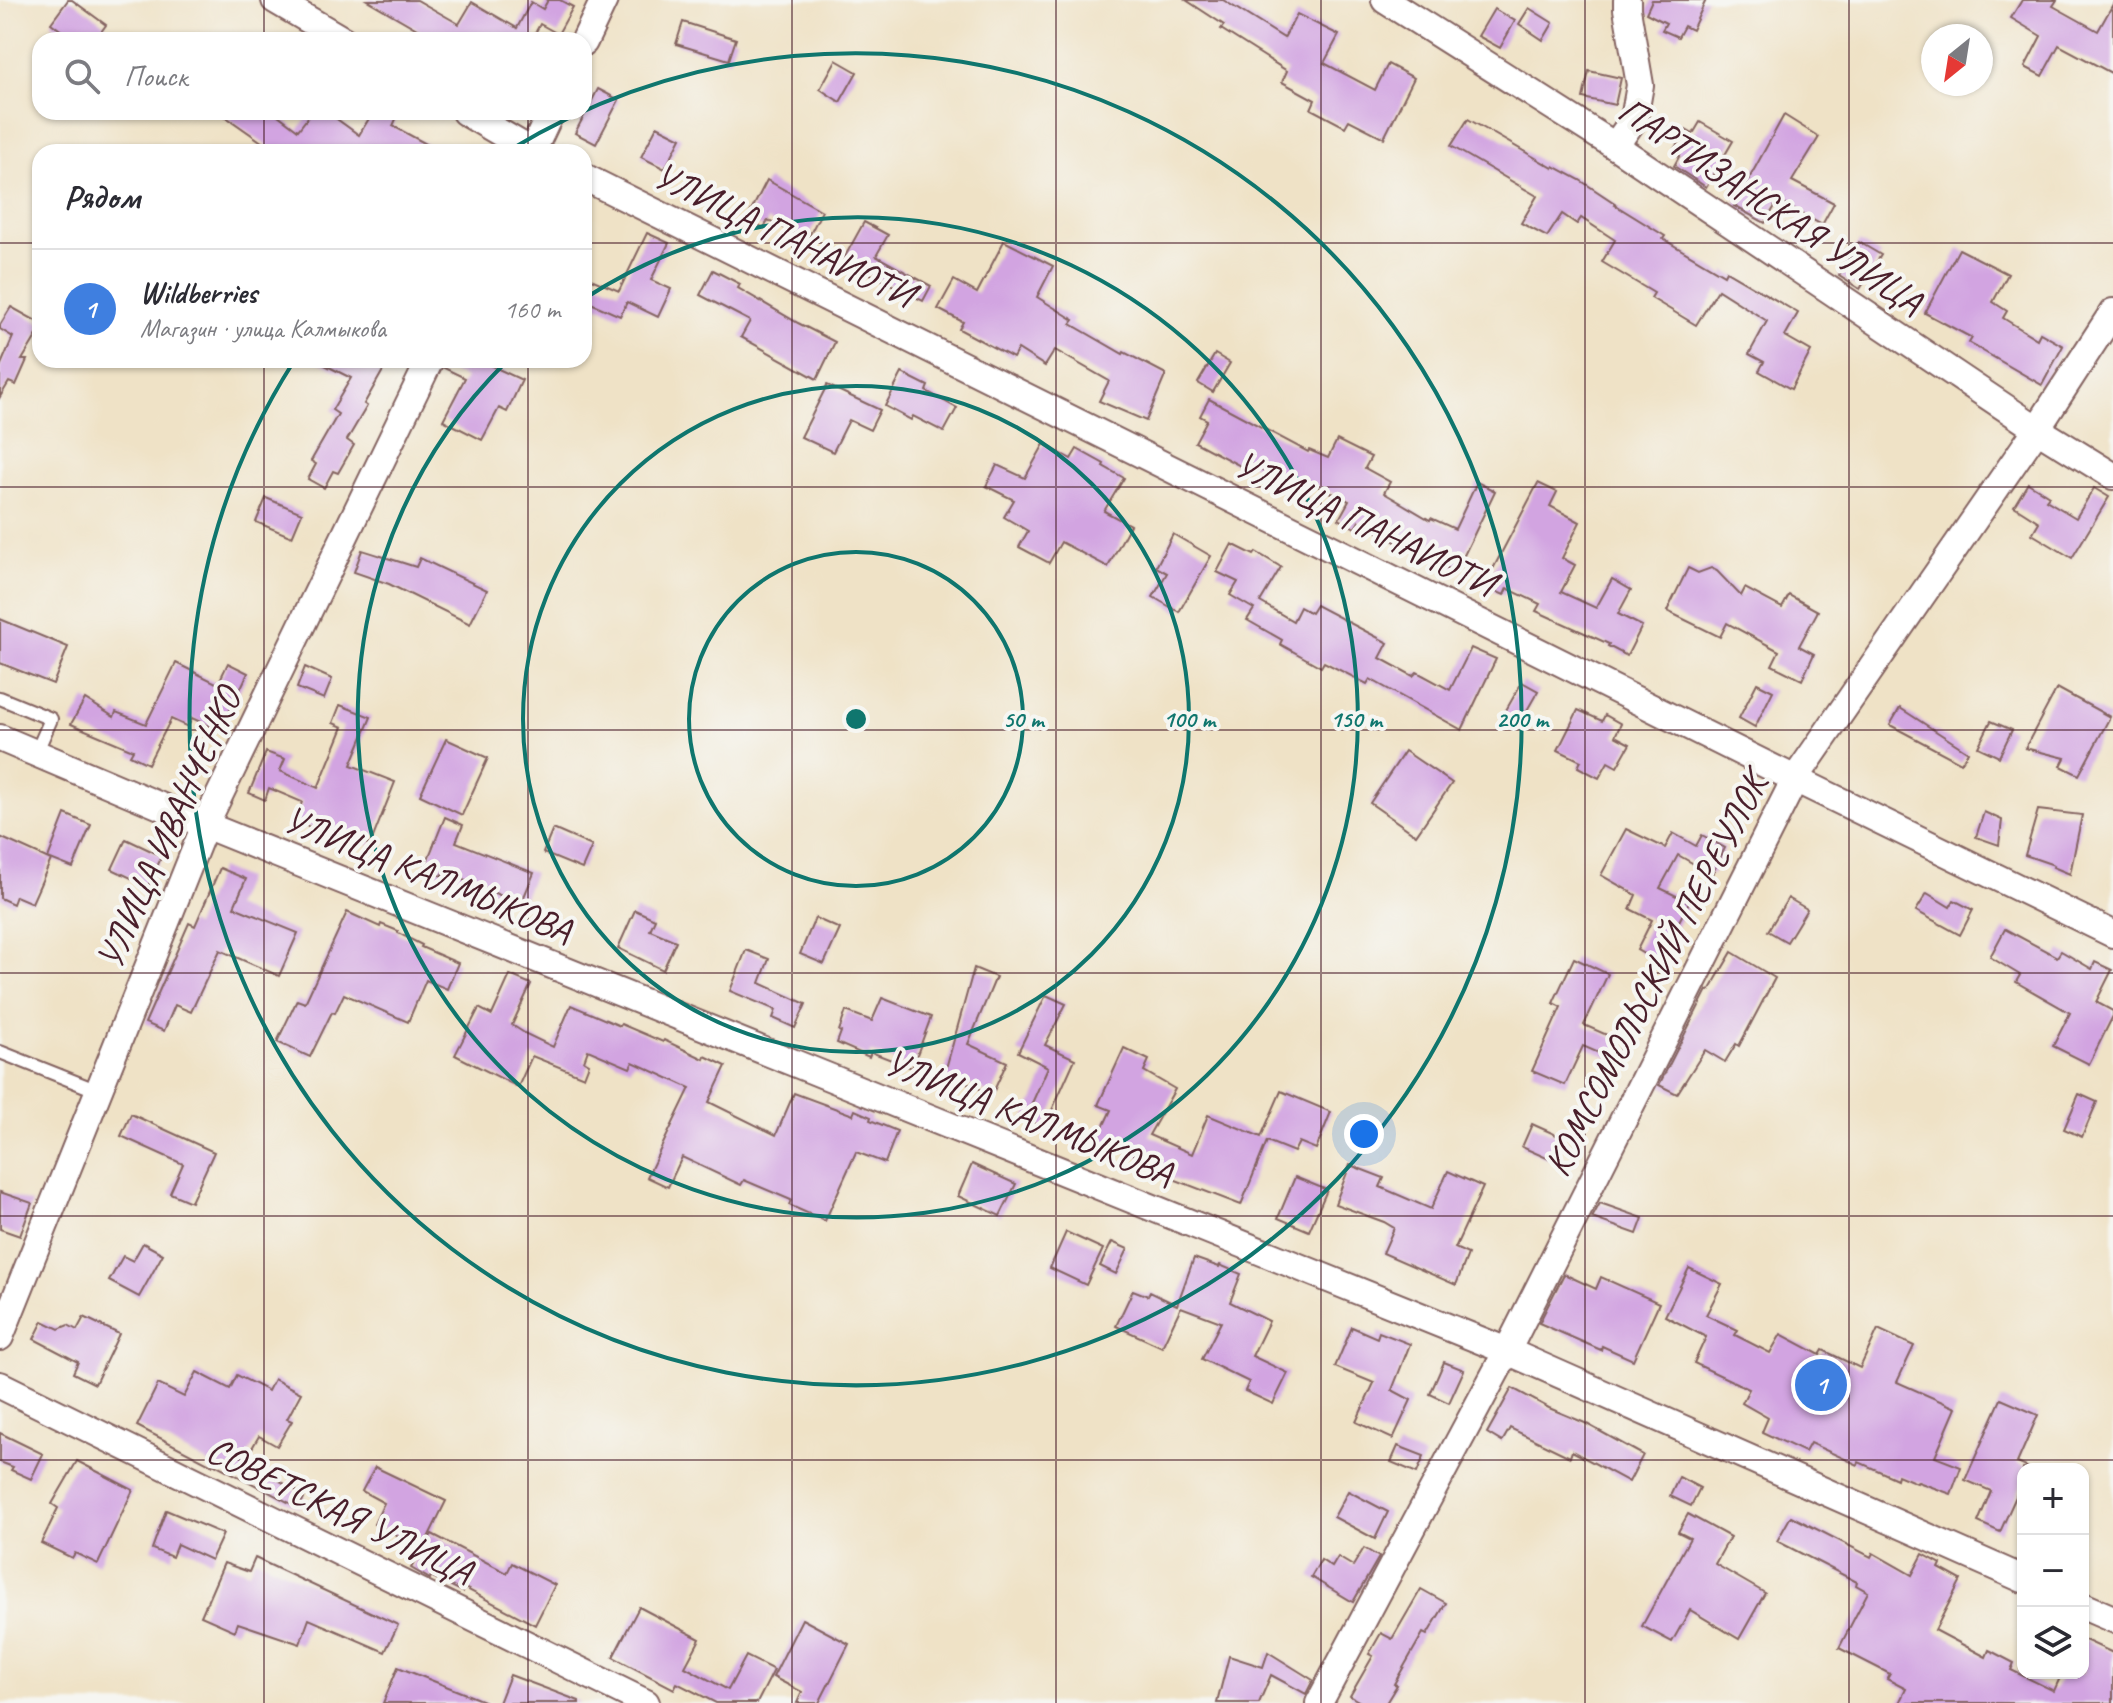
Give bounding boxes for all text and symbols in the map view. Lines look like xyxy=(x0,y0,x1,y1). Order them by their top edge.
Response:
north arrow xyxy=(1921,24,1993,96)
search box xyxy=(32,32,592,120)
icon: search xyxy=(60,54,104,98)
text: Поиск xyxy=(124,57,187,95)
street label: ПАРТИЗАНСКАЯ УЛИЦА xyxy=(1610,86,1933,325)
street label: УЛИЦА ПАНАИОТИ xyxy=(646,151,927,321)
text: Рядом xyxy=(64,175,140,218)
text: Wildberries xyxy=(140,274,257,312)
text: 1 xyxy=(84,293,96,326)
text: 160 m xyxy=(504,293,560,326)
text: Магазин · улица Калмыкова xyxy=(140,312,386,345)
street label: УЛИЦА ПАНАИОТИ xyxy=(1227,440,1508,610)
street label: УЛИЦА ИВАНЧЕНКО xyxy=(86,677,253,976)
text: 50 m xyxy=(1003,704,1046,734)
text: 100 m xyxy=(1163,704,1217,734)
text: 150 m xyxy=(1330,704,1384,734)
text: 200 m xyxy=(1496,704,1550,734)
centre of rings xyxy=(842,705,870,733)
street label: КОМСОМОЛЬСКИЙ ПЕРЕУЛОК xyxy=(1533,758,1781,1184)
street label: УЛИЦА КАЛМЫКОВА xyxy=(277,795,580,954)
street label: УЛИЦА КАЛМЫКОВА xyxy=(878,1038,1181,1197)
your location xyxy=(1344,1114,1384,1154)
pin: 1 xyxy=(1795,1355,1847,1415)
street label: СОВЕТСКАЯ УЛИЦА xyxy=(199,1426,482,1596)
map controls xyxy=(2017,1463,2089,1679)
button: + xyxy=(2017,1463,2089,1535)
button: − xyxy=(2017,1535,2089,1607)
button: layers xyxy=(2017,1607,2089,1679)

